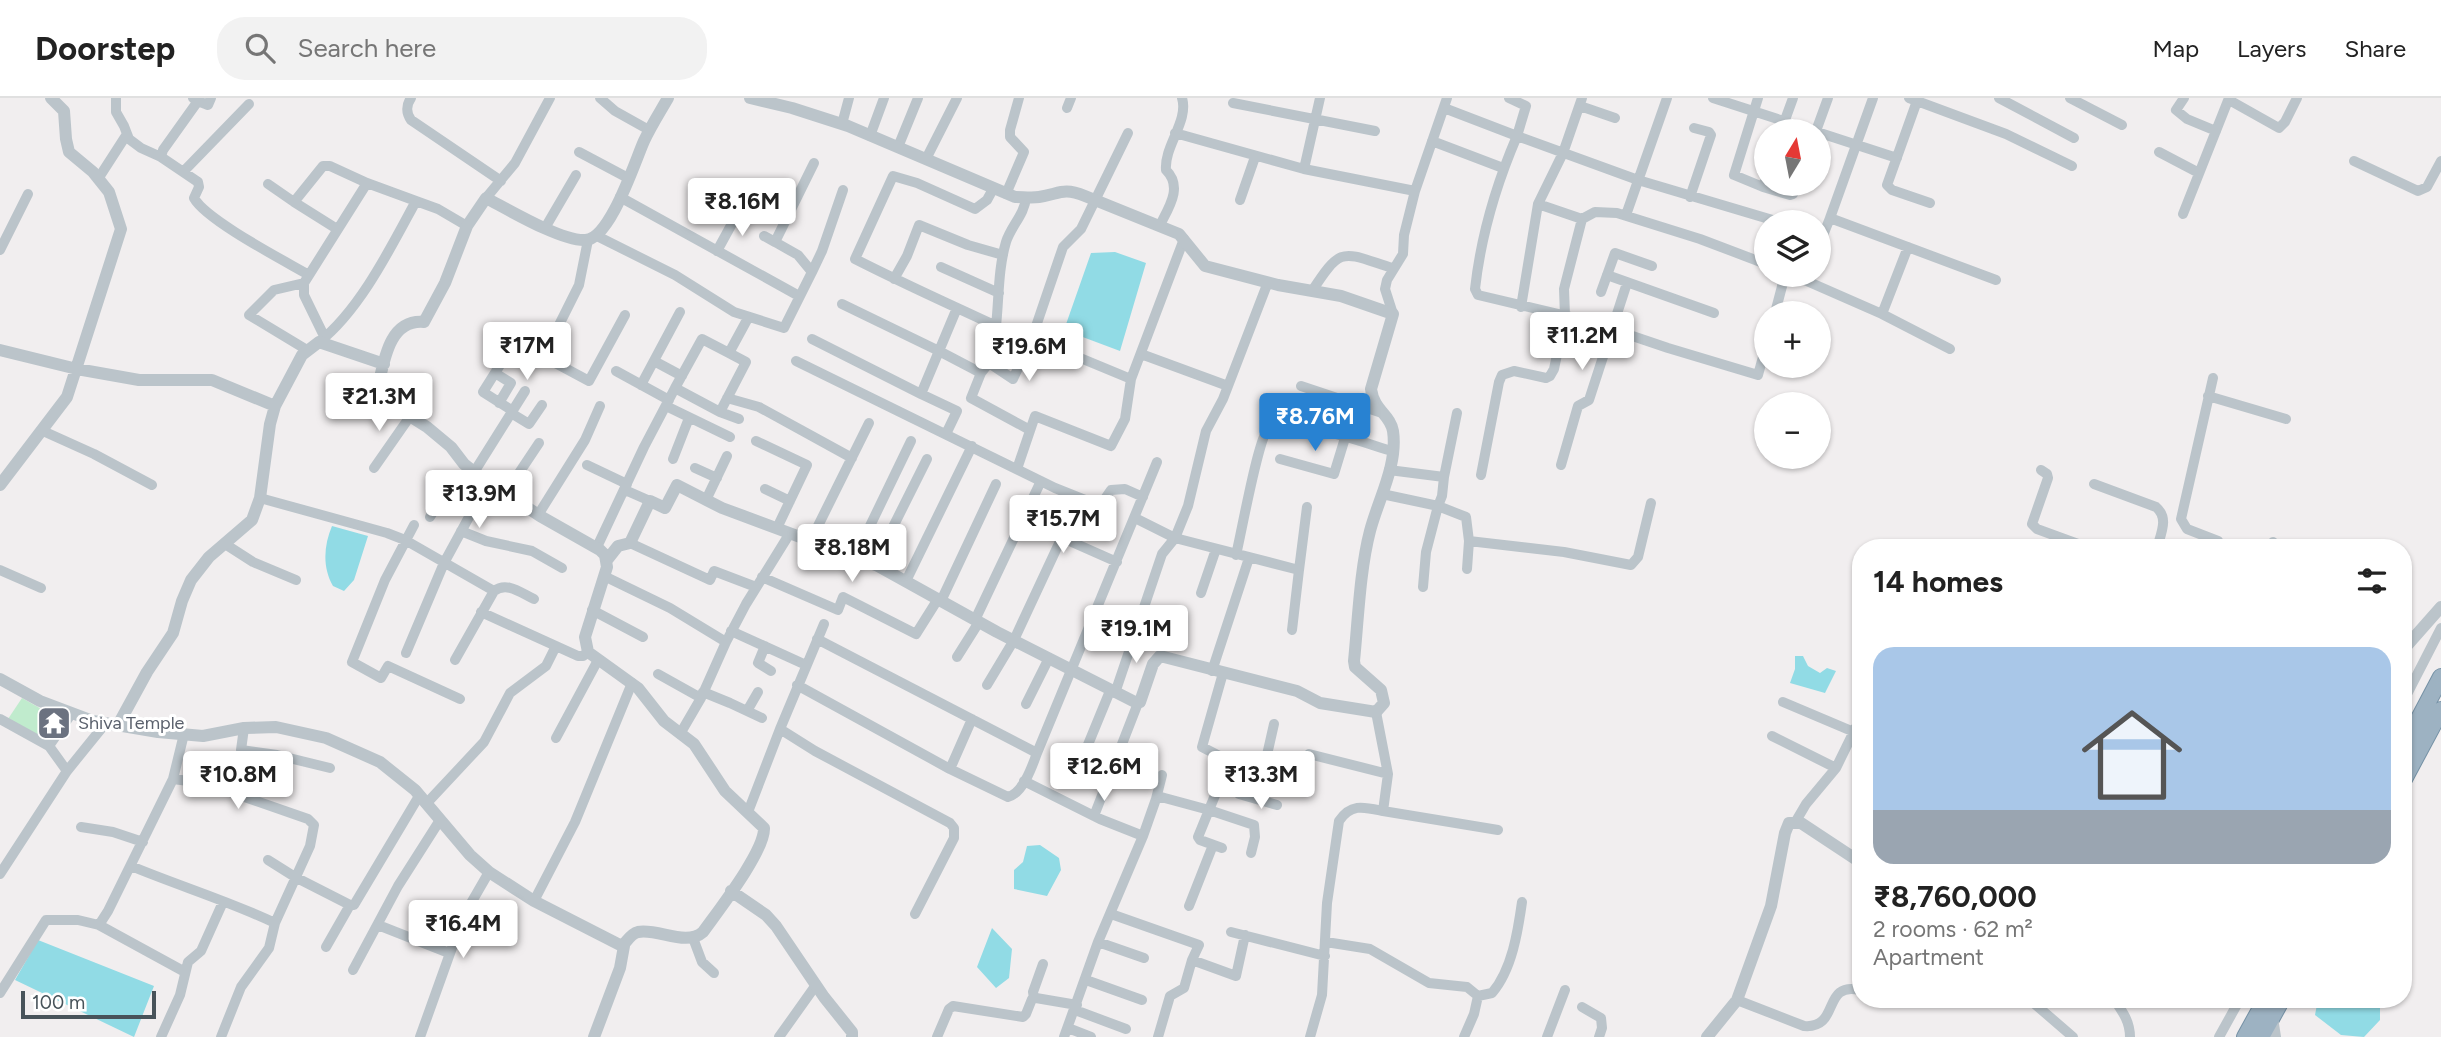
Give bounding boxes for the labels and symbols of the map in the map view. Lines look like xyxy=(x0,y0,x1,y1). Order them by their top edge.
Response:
north arrow xyxy=(1754,119,1830,196)
pin: ₹8.16M xyxy=(685,178,799,238)
pin: ₹11.2M xyxy=(1525,313,1639,372)
pin: ₹17M xyxy=(486,322,568,382)
pin: ₹19.6M xyxy=(972,324,1086,383)
pin: ₹21.3M xyxy=(322,374,436,433)
pin: ₹8.76M xyxy=(1258,394,1372,453)
pin: ₹13.9M xyxy=(422,470,536,530)
pin: ₹15.7M xyxy=(1006,496,1120,555)
pin: ₹8.18M xyxy=(795,524,909,584)
pin: ₹19.1M xyxy=(1079,606,1193,665)
temple icon: Shiva Temple xyxy=(35,704,73,742)
place label: Shiva Temple xyxy=(78,712,185,734)
pin: ₹12.6M xyxy=(1047,744,1161,803)
pin: ₹10.8M xyxy=(181,752,295,811)
pin: ₹13.3M xyxy=(1204,752,1318,811)
pin: ₹16.4M xyxy=(406,900,520,960)
scale bar xyxy=(21,988,156,1020)

